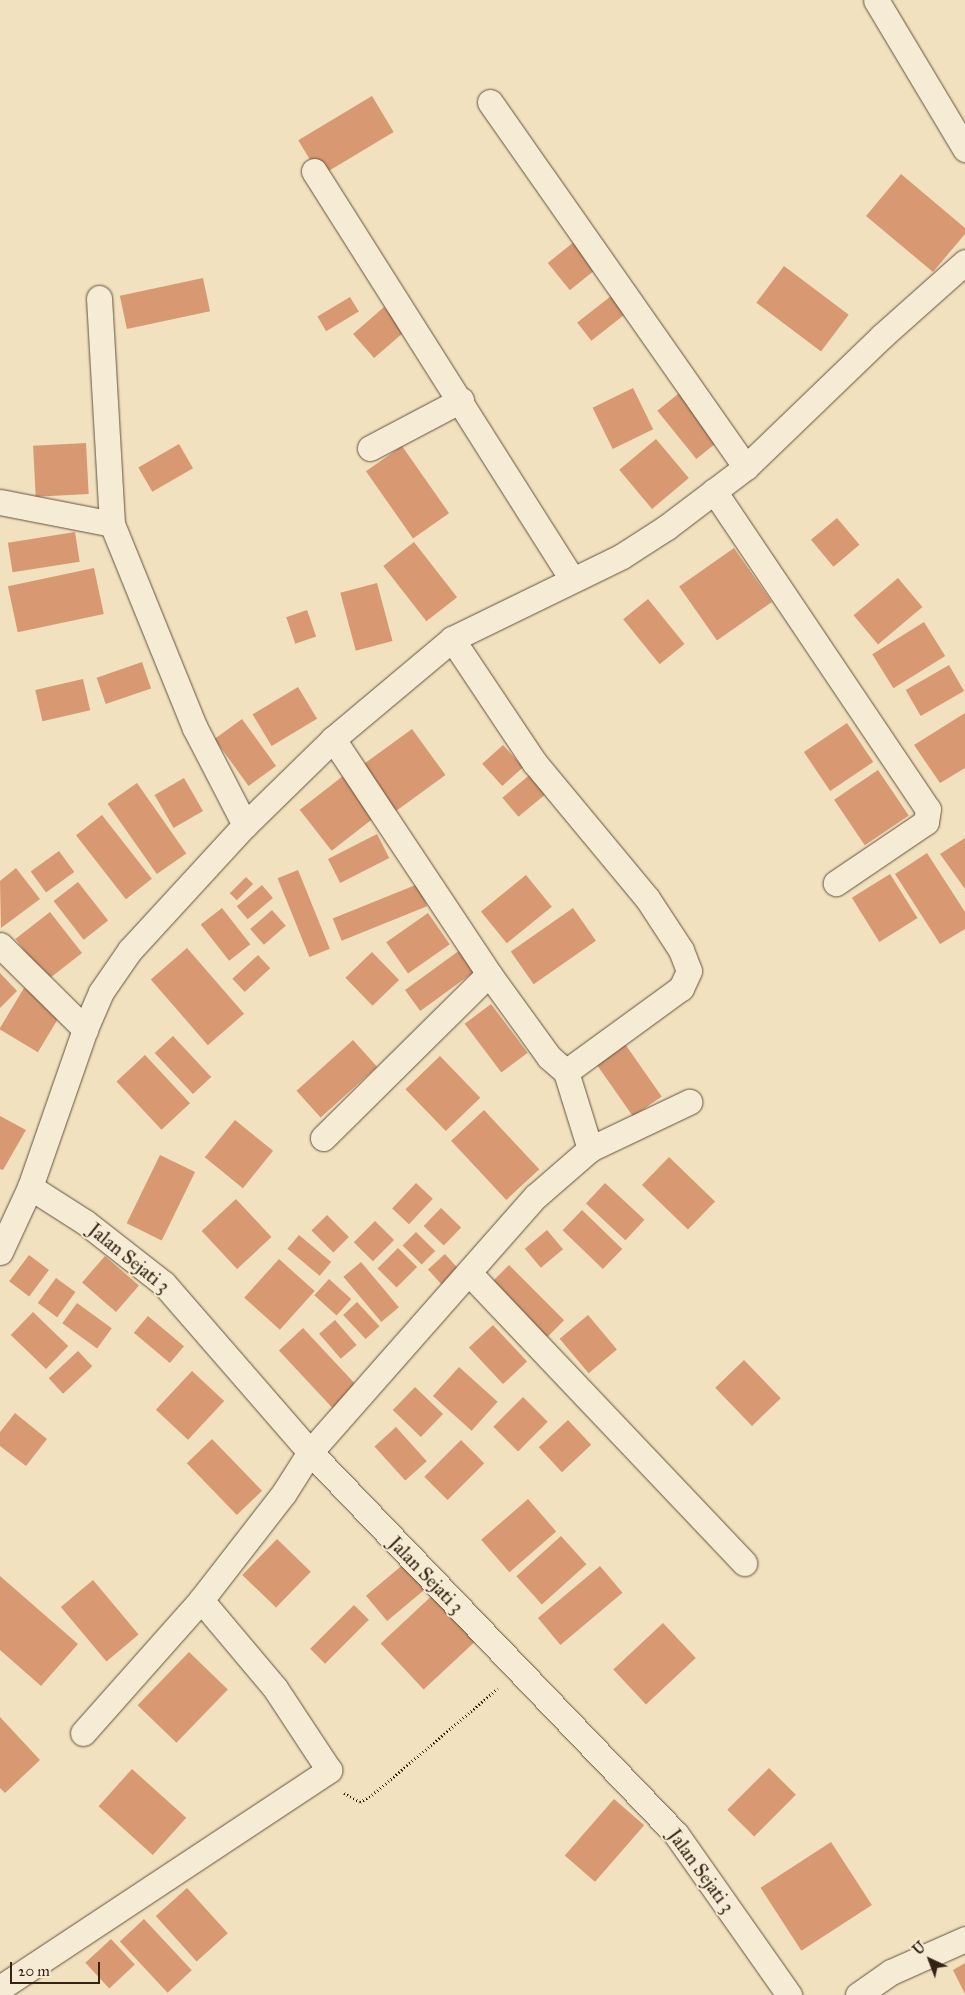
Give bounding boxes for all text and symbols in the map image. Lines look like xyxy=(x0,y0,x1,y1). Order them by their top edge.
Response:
street label: Jalan Sejati 3 xyxy=(84,1218,174,1298)
street label: Jalan Sejati 3 xyxy=(384,1532,468,1618)
street label: Jalan Sejati 3 xyxy=(663,1825,739,1917)
north arrow xyxy=(905,1935,955,1985)
text: U xyxy=(910,1939,929,1959)
scale bar xyxy=(12,1952,102,1984)
text: 20 m xyxy=(18,1962,50,1980)

